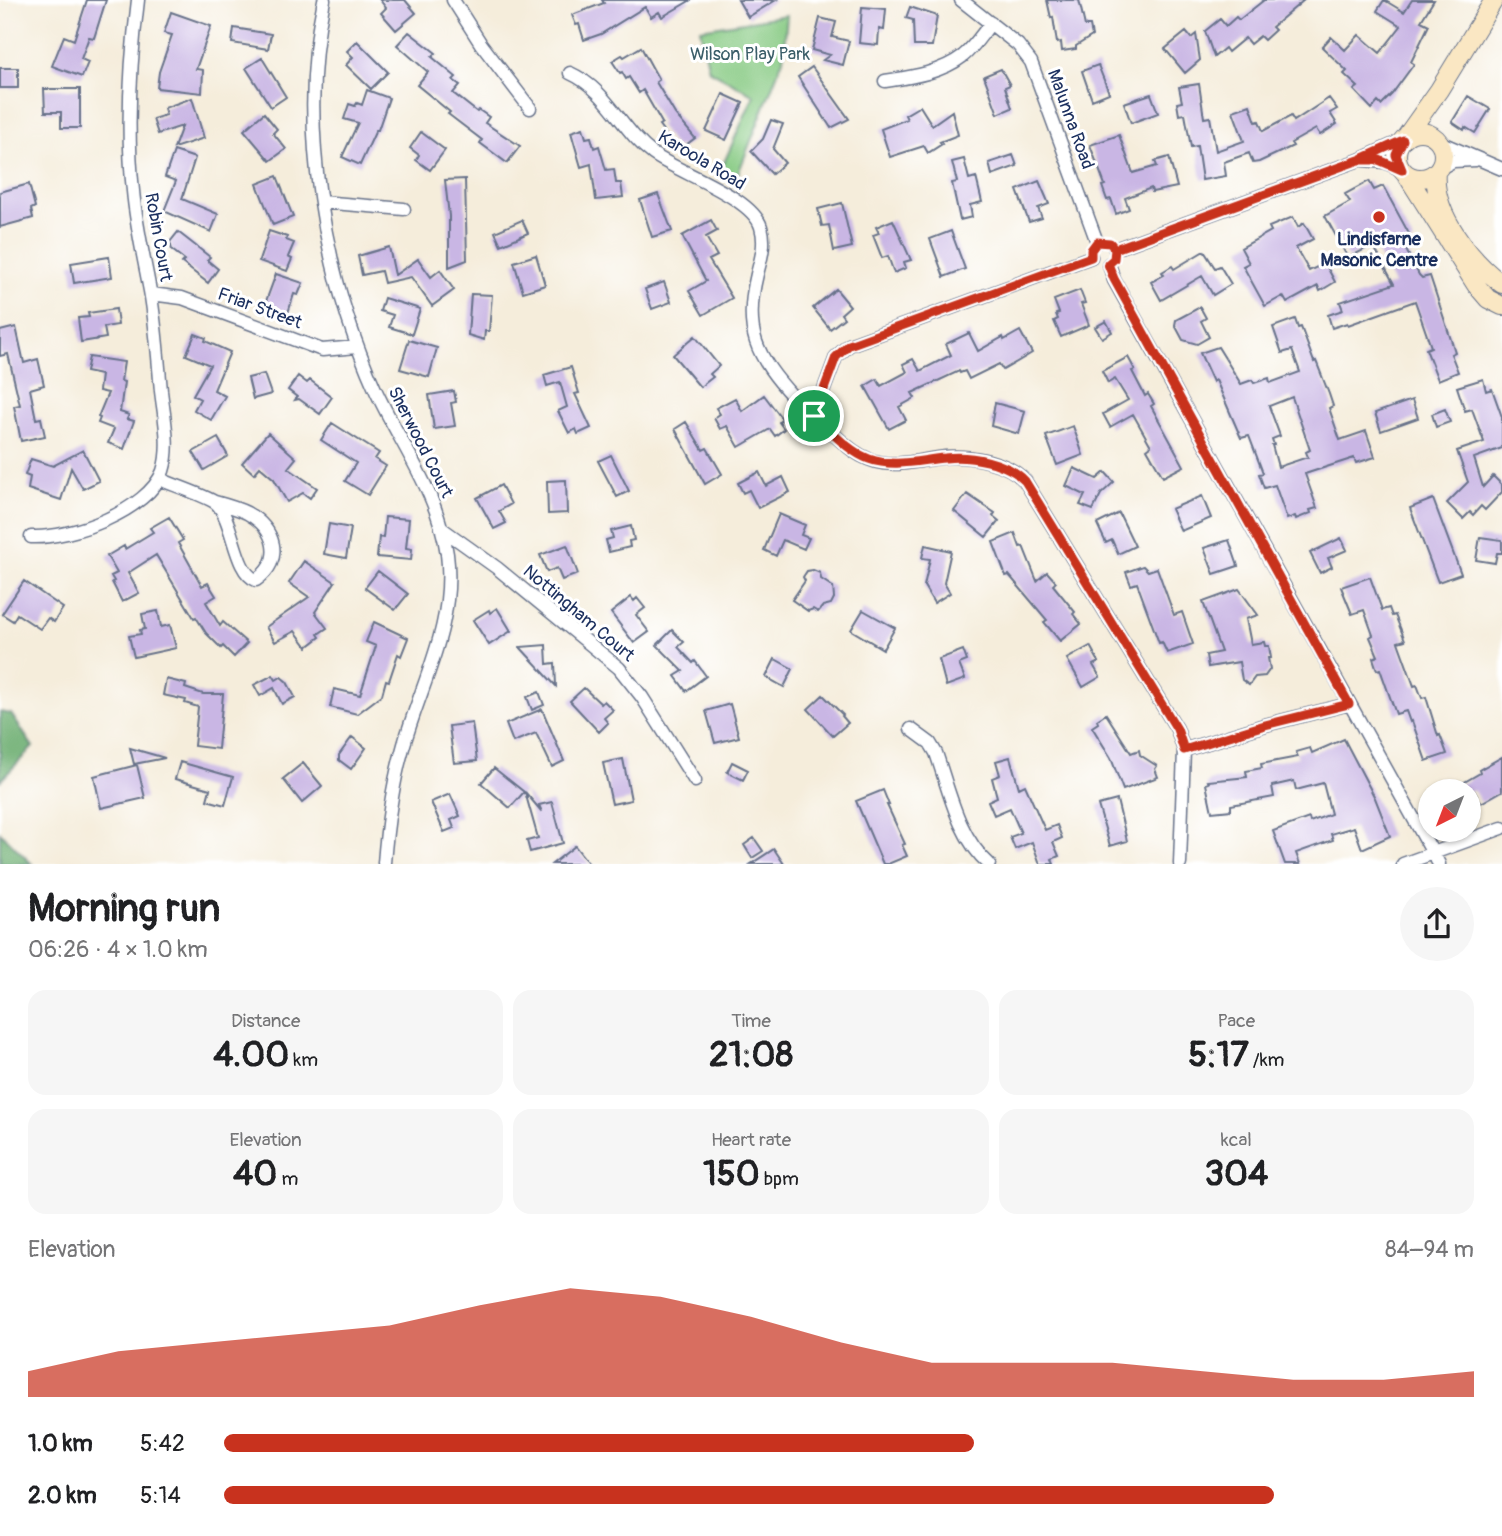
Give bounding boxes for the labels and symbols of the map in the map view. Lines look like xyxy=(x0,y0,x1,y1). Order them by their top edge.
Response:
park label: Wilson Play Park xyxy=(690,43,811,66)
street label: Malunna Road xyxy=(1042,66,1099,172)
street label: Karoola Road xyxy=(654,125,750,196)
street label: Robin Court xyxy=(139,191,178,284)
marker: Lindisfarne Masonic Centre xyxy=(1371,209,1387,225)
place label: Lindisfarne Masonic Centre xyxy=(1320,228,1439,272)
street label: Friar Street xyxy=(215,283,306,335)
street label: Sherwood Court xyxy=(383,383,459,502)
pin xyxy=(784,386,844,446)
street label: Nottingham Court xyxy=(518,560,640,667)
north arrow xyxy=(1418,779,1480,842)

